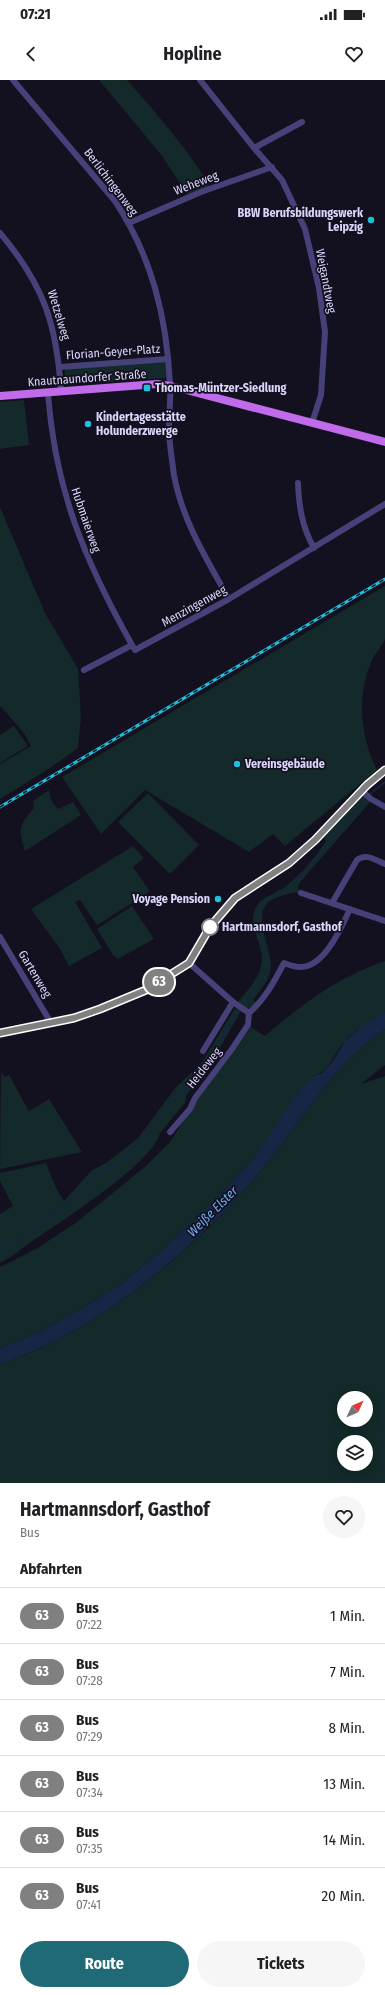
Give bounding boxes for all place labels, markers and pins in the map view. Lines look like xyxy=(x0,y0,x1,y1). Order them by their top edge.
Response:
place label: BBW Berufsbildungswerk Leipzig xyxy=(238,206,364,234)
marker: BBW Berufsbildungswerk Leipzig xyxy=(366,215,376,225)
place label: Thomas-Müntzer-Siedlung xyxy=(155,381,287,395)
marker: Thomas-Müntzer-Siedlung xyxy=(142,383,152,393)
place label: Kindertagesstätte Holunderzwerge xyxy=(96,410,186,438)
marker: Kindertagesstätte Holunderzwerge xyxy=(83,419,93,429)
place label: Vereinsgebäude xyxy=(244,757,325,771)
marker: Vereinsgebäude xyxy=(232,759,242,769)
place label: Voyage Pension xyxy=(131,892,210,906)
marker: Voyage Pension xyxy=(213,894,223,904)
marker: Hartmannsdorf, Gasthof xyxy=(201,918,219,936)
place label: Hartmannsdorf, Gasthof xyxy=(222,920,343,934)

